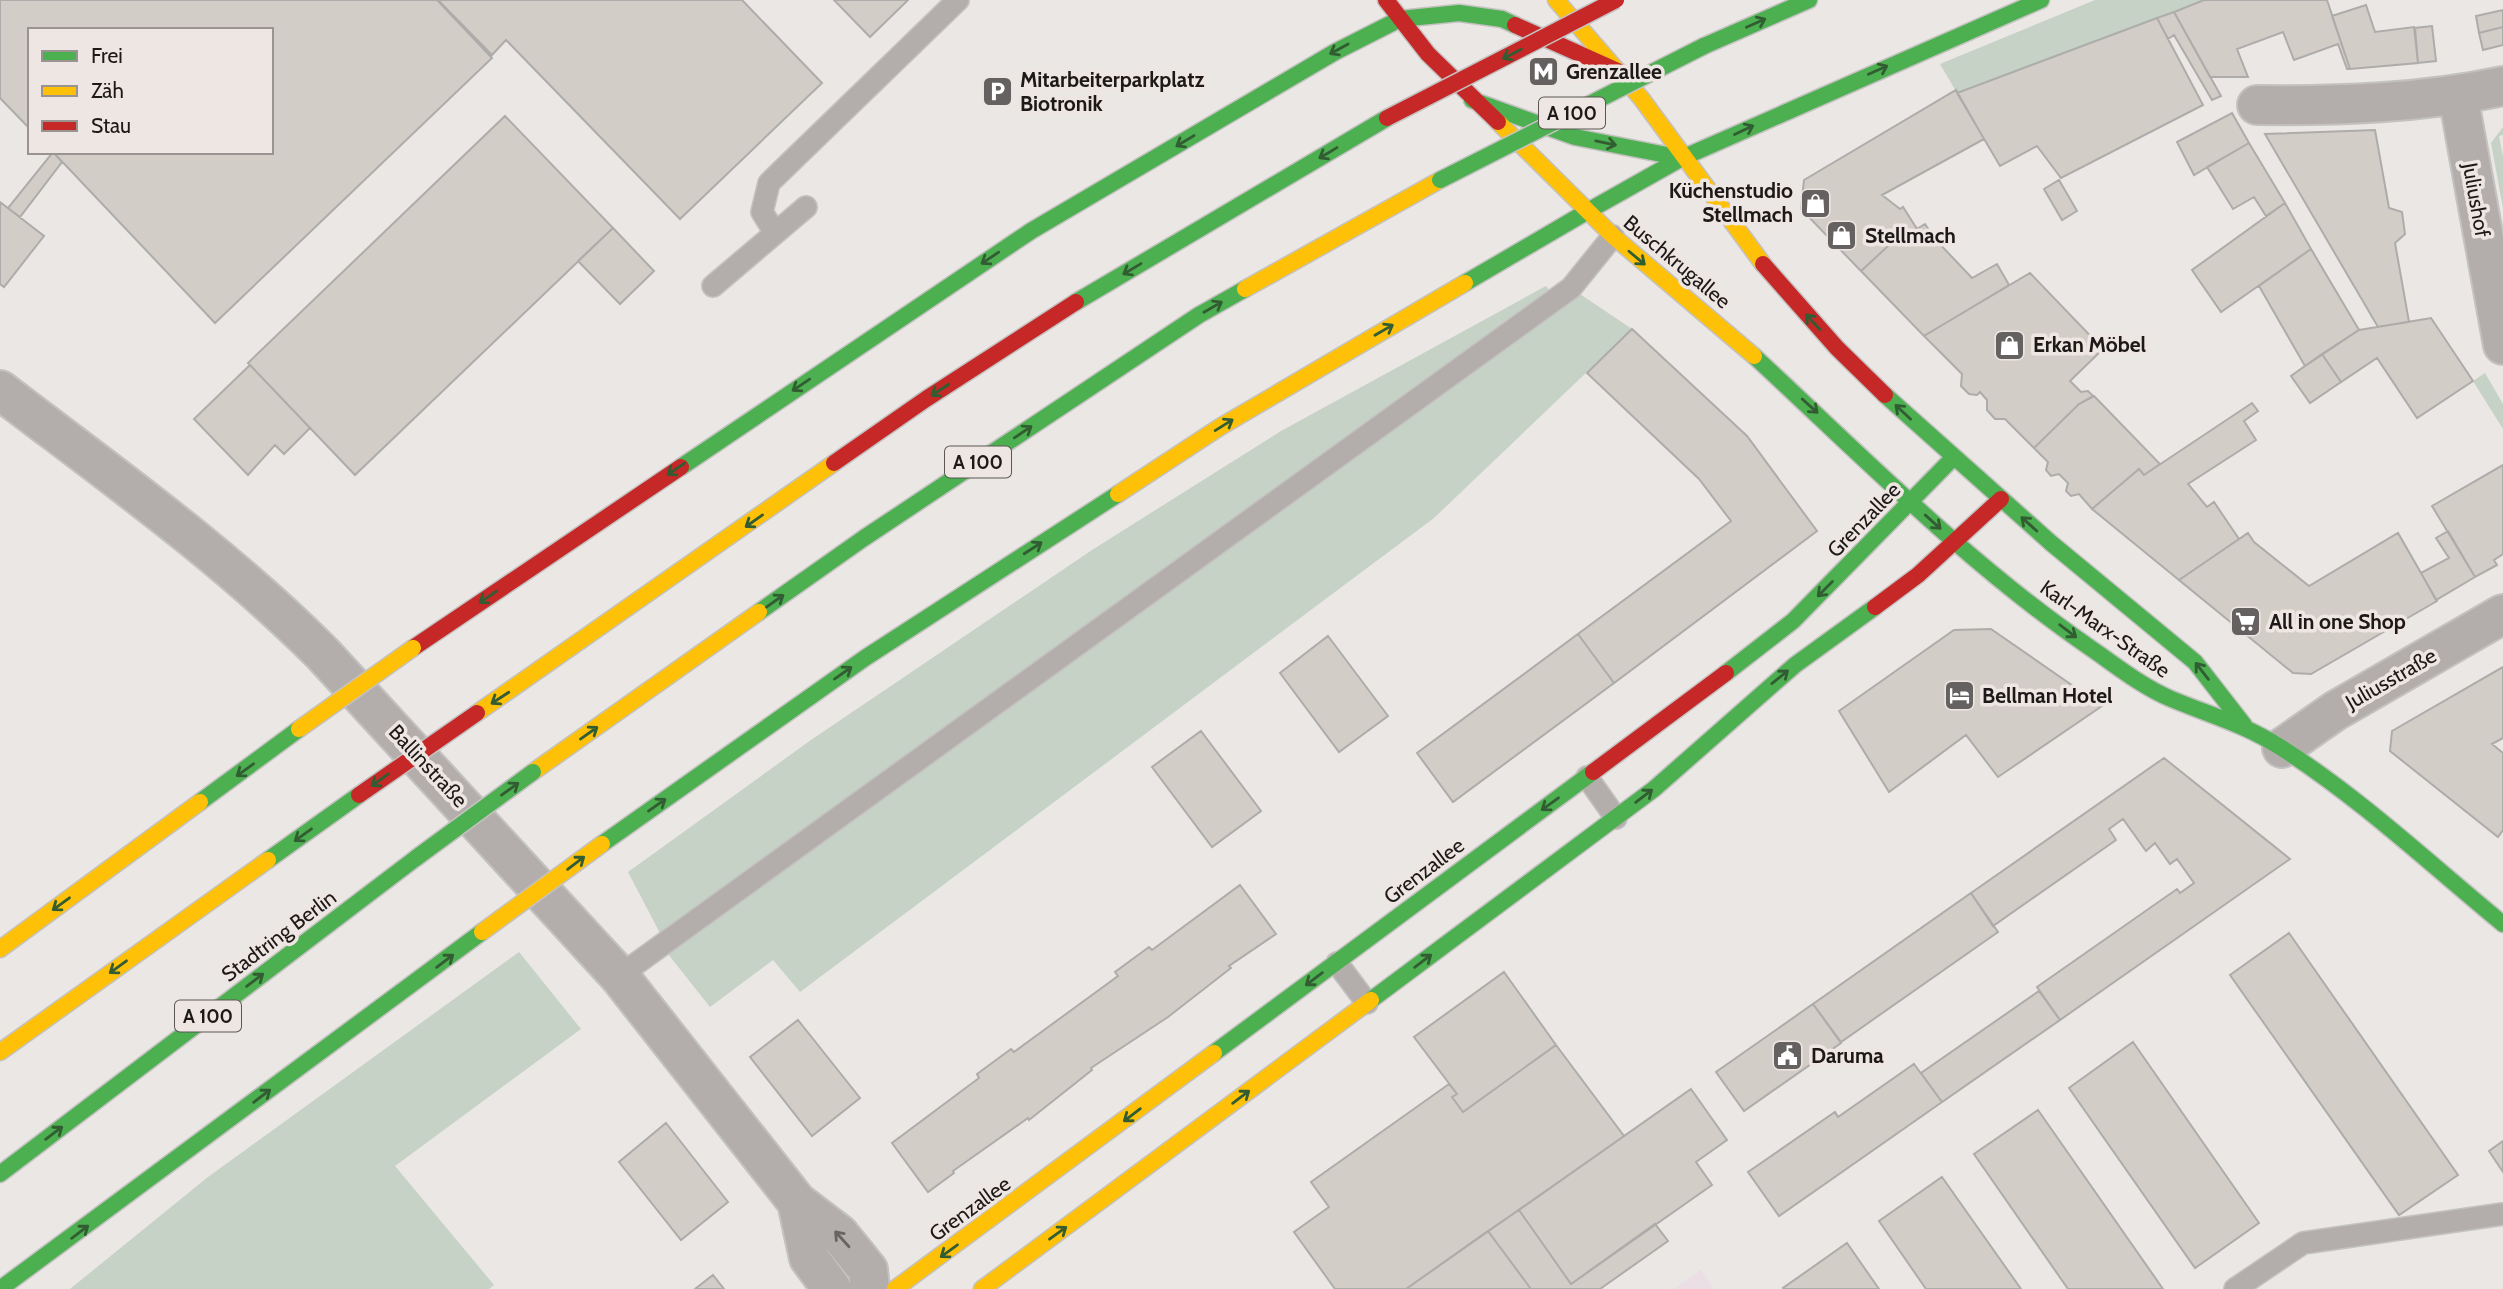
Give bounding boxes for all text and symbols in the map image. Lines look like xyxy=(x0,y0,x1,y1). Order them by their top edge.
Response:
one-way arrow xyxy=(1745,16,1767,29)
legend xyxy=(28,28,273,154)
text: Frei xyxy=(91,43,123,68)
one-way arrow xyxy=(1329,43,1350,57)
one-way arrow xyxy=(1502,47,1523,61)
metro station icon: Grenzallee xyxy=(1526,55,1560,89)
place label: Grenzallee xyxy=(1566,59,1662,84)
one-way arrow xyxy=(1867,63,1888,76)
place label: Mitarbeiterparkplatz Biotronik xyxy=(1020,67,1204,116)
parking icon: Mitarbeiterparkplatz Biotronik xyxy=(980,75,1014,109)
text: Zäh xyxy=(91,78,124,103)
road number: A 100 xyxy=(1539,97,1605,128)
text: Stau xyxy=(91,113,131,138)
one-way arrow xyxy=(1733,123,1754,137)
one-way arrow xyxy=(1175,134,1195,148)
one-way arrow xyxy=(1594,137,1617,150)
one-way arrow xyxy=(1318,146,1338,160)
street label: Juliushof xyxy=(2457,160,2495,239)
place label: Küchenstudio Stellmach xyxy=(1669,178,1793,227)
shop icon: Küchenstudio Stellmach xyxy=(1799,186,1833,220)
street label: Buschkrugallee xyxy=(1619,210,1736,314)
shop icon: Stellmach xyxy=(1825,219,1859,253)
place label: Stellmach xyxy=(1865,223,1956,248)
one-way arrow xyxy=(1628,250,1646,266)
one-way arrow xyxy=(981,252,1001,266)
one-way arrow xyxy=(1123,262,1143,276)
one-way arrow xyxy=(1203,300,1223,314)
one-way arrow xyxy=(1805,314,1822,331)
one-way arrow xyxy=(1374,323,1394,337)
shop icon: Erkan Möbel xyxy=(1993,328,2027,362)
place label: Erkan Möbel xyxy=(2033,332,2147,357)
one-way arrow xyxy=(792,378,811,392)
one-way arrow xyxy=(931,383,950,397)
one-way arrow xyxy=(1801,398,1819,414)
one-way arrow xyxy=(1894,404,1912,420)
one-way arrow xyxy=(1214,417,1234,431)
one-way arrow xyxy=(1013,425,1033,439)
road number: A 100 xyxy=(945,446,1011,477)
one-way arrow xyxy=(667,462,686,476)
street label: Grenzallee xyxy=(1822,477,1905,562)
one-way arrow xyxy=(745,514,764,528)
one-way arrow xyxy=(1924,514,1942,530)
one-way arrow xyxy=(2020,516,2038,532)
one-way arrow xyxy=(1023,541,1042,555)
street label: Karl-Marx-Straße xyxy=(2036,575,2175,683)
one-way arrow xyxy=(1817,580,1834,597)
one-way arrow xyxy=(478,590,498,604)
one-way arrow xyxy=(765,594,784,608)
supermarket icon: All in one Shop xyxy=(2229,605,2263,639)
place label: All in one Shop xyxy=(2269,609,2406,634)
one-way arrow xyxy=(2058,624,2077,638)
street label: Juliusstraße xyxy=(2340,643,2441,715)
one-way arrow xyxy=(2195,663,2210,681)
one-way arrow xyxy=(833,666,852,680)
one-way arrow xyxy=(1771,670,1789,685)
hotel icon: Bellman Hotel xyxy=(1942,679,1976,713)
place label: Bellman Hotel xyxy=(1982,683,2113,708)
one-way arrow xyxy=(491,691,510,706)
street label: Ballinstraße xyxy=(384,719,473,812)
one-way arrow xyxy=(579,726,598,740)
one-way arrow xyxy=(236,762,254,777)
one-way arrow xyxy=(371,773,390,787)
one-way arrow xyxy=(501,782,520,797)
one-way arrow xyxy=(1635,788,1653,803)
one-way arrow xyxy=(1541,797,1560,812)
one-way arrow xyxy=(647,798,666,812)
one-way arrow xyxy=(294,828,313,842)
street label: Grenzallee xyxy=(1379,832,1469,909)
one-way arrow xyxy=(567,855,585,870)
street label: Stadtring Berlin xyxy=(217,884,341,987)
one-way arrow xyxy=(52,897,71,912)
one-way arrow xyxy=(435,953,454,968)
one-way arrow xyxy=(1413,954,1432,968)
one-way arrow xyxy=(109,960,128,974)
one-way arrow xyxy=(1305,972,1324,986)
one-way arrow xyxy=(245,973,264,988)
road number: A 100 xyxy=(175,1000,241,1032)
public building icon: Daruma xyxy=(1771,1039,1805,1073)
place label: Daruma xyxy=(1811,1043,1884,1068)
one-way arrow xyxy=(252,1089,271,1104)
one-way arrow xyxy=(1231,1090,1250,1105)
one-way arrow xyxy=(1122,1107,1141,1122)
one-way arrow xyxy=(45,1125,63,1140)
street label: Grenzallee xyxy=(924,1171,1015,1246)
one-way arrow xyxy=(70,1225,89,1240)
one-way arrow xyxy=(1048,1226,1067,1240)
one-way arrow xyxy=(834,1230,850,1248)
one-way arrow xyxy=(940,1244,959,1258)

